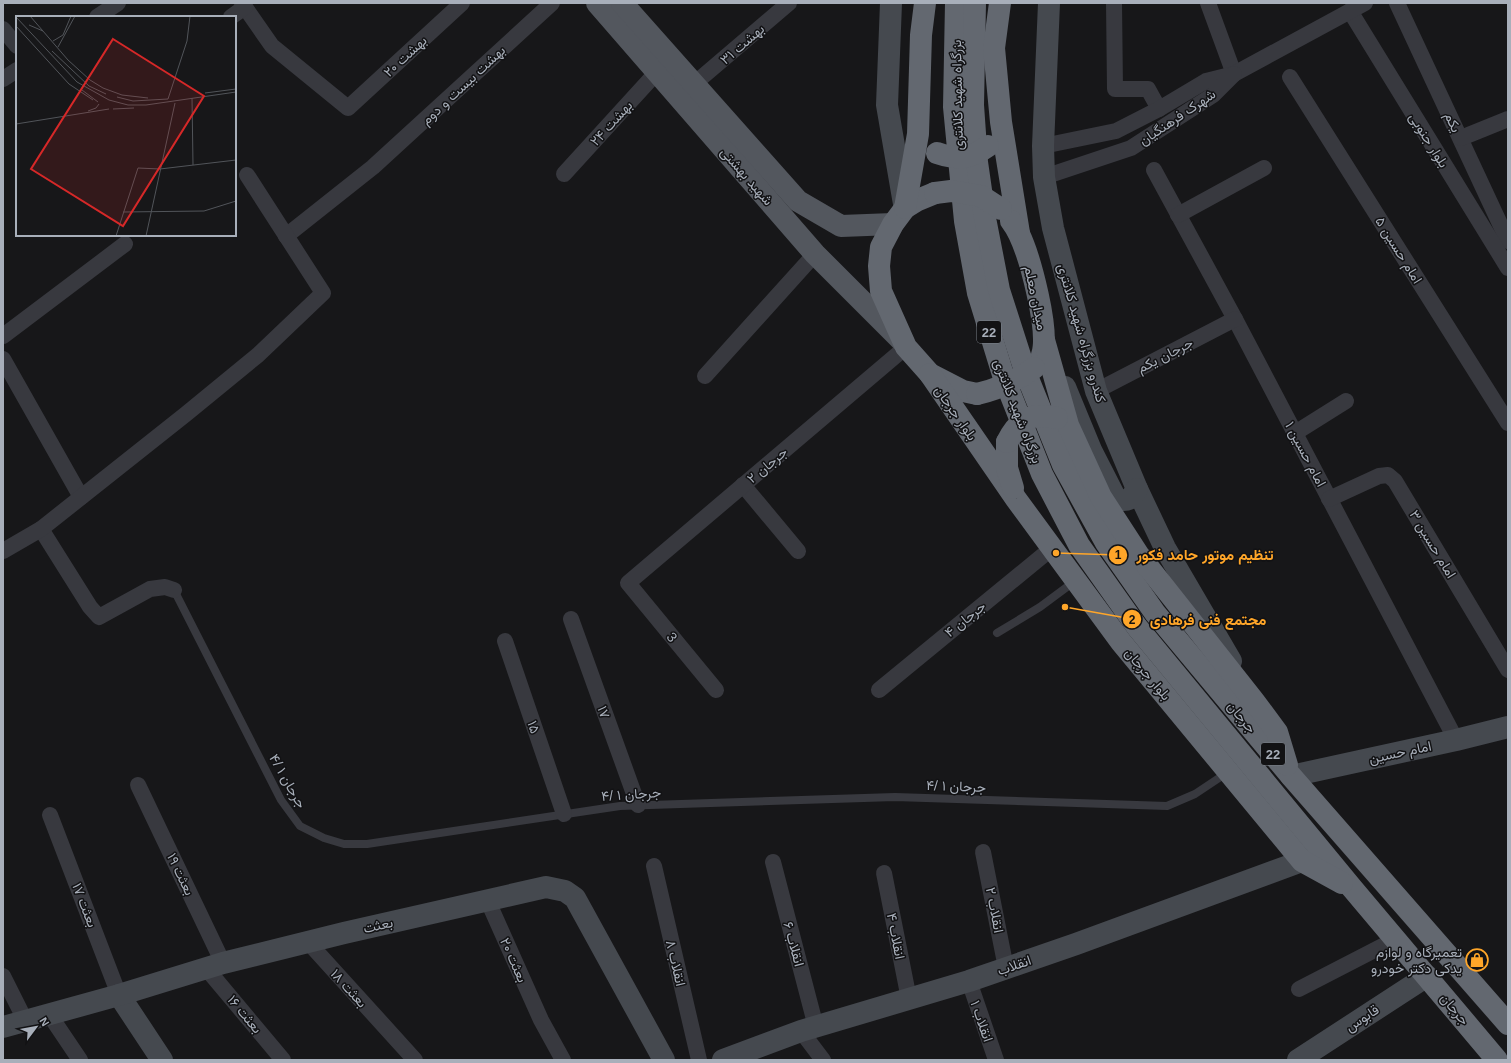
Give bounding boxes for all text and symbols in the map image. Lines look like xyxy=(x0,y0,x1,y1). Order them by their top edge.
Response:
inset map xyxy=(16,16,236,236)
street label: بهشت ۳۱ xyxy=(717,21,768,68)
street label: بهشت ۲۰ xyxy=(380,32,431,81)
street label: بزرگراه شهید کلانتری xyxy=(948,40,967,150)
street label: بهشت بیست و دوم xyxy=(418,42,509,129)
street label: شهرک فرهنگیان xyxy=(1136,86,1219,149)
street label: بهشت ۲۴ xyxy=(587,97,636,150)
street label: یکم xyxy=(1441,109,1465,135)
street label: بلوار جنوبی xyxy=(1405,110,1452,171)
street label: شهید بهشتی xyxy=(717,144,776,209)
street label: امام حسین ۵ xyxy=(1371,214,1426,287)
street label: کندرو بزرگراه شهید کلانتری xyxy=(1054,262,1109,404)
street label: میدان معلم xyxy=(1020,264,1051,332)
road number: 22 xyxy=(977,321,1001,343)
street label: جرجان یکم xyxy=(1134,334,1196,377)
street label: بزرگراه شهید کلانتری xyxy=(990,357,1045,466)
street label: بلوار جرجان xyxy=(931,383,981,444)
street label: امام حسین ۱ xyxy=(1281,419,1330,490)
street label: جرجان ۲ xyxy=(744,444,791,487)
street label: امام حسین ۳ xyxy=(1406,507,1460,581)
callout: تنظیم موتور حامد فکور xyxy=(1108,541,1281,568)
text: تنظیم موتور حامد فکور xyxy=(1135,546,1274,565)
text: 1 xyxy=(1115,548,1122,562)
street label: ۴ جرجان xyxy=(941,598,989,641)
callout: مجتمع فنی فرهادی xyxy=(1122,606,1275,633)
text: مجتمع فنی فرهادی xyxy=(1150,611,1266,630)
text: 2 xyxy=(1129,613,1136,627)
street label: 3 xyxy=(663,629,681,645)
street label: بلوار جرجان xyxy=(1121,645,1174,704)
street label: جرجان xyxy=(1223,698,1260,737)
street label: ۱۷ xyxy=(594,703,614,721)
street label: ۱۵ xyxy=(524,719,544,735)
street label: امام حسین xyxy=(1367,738,1433,767)
road number: 22 xyxy=(1261,743,1285,765)
street label: جرجان ۱ /۴ xyxy=(265,751,310,811)
street label: جرجان ۱ /۴ xyxy=(926,777,986,796)
street label: جرجان ۱ /۴ xyxy=(601,784,662,805)
street label: بعثت ۱۹ xyxy=(163,850,198,898)
street label: ۱۷ بعثت xyxy=(68,880,101,930)
street label: ۲ انقلاب xyxy=(982,886,1007,934)
street label: ۴ انقلاب xyxy=(883,912,908,961)
street label: بعثت xyxy=(362,914,395,937)
street label: ۶ انقلاب xyxy=(779,920,808,968)
street label: ۲۰ بعثت xyxy=(496,935,531,985)
street label: ۸ انقلاب xyxy=(662,938,689,988)
place label: تعمیرگاه و لوازم یدکی دکتر خودرو xyxy=(1371,944,1462,977)
shop icon: تعمیرگاه و لوازم یدکی دکتر خودرو xyxy=(1464,947,1490,973)
street label: انقلاب xyxy=(995,952,1033,979)
street label: ۱۸ بعثت xyxy=(327,965,370,1011)
street label: جرجان xyxy=(1436,990,1473,1029)
street label: ۱۶ بعثت xyxy=(224,992,266,1037)
street label: انقلاب ۱ xyxy=(967,998,997,1044)
street label: قابوس xyxy=(1342,1001,1382,1036)
north arrow xyxy=(16,1007,56,1047)
text: N xyxy=(37,1015,52,1028)

